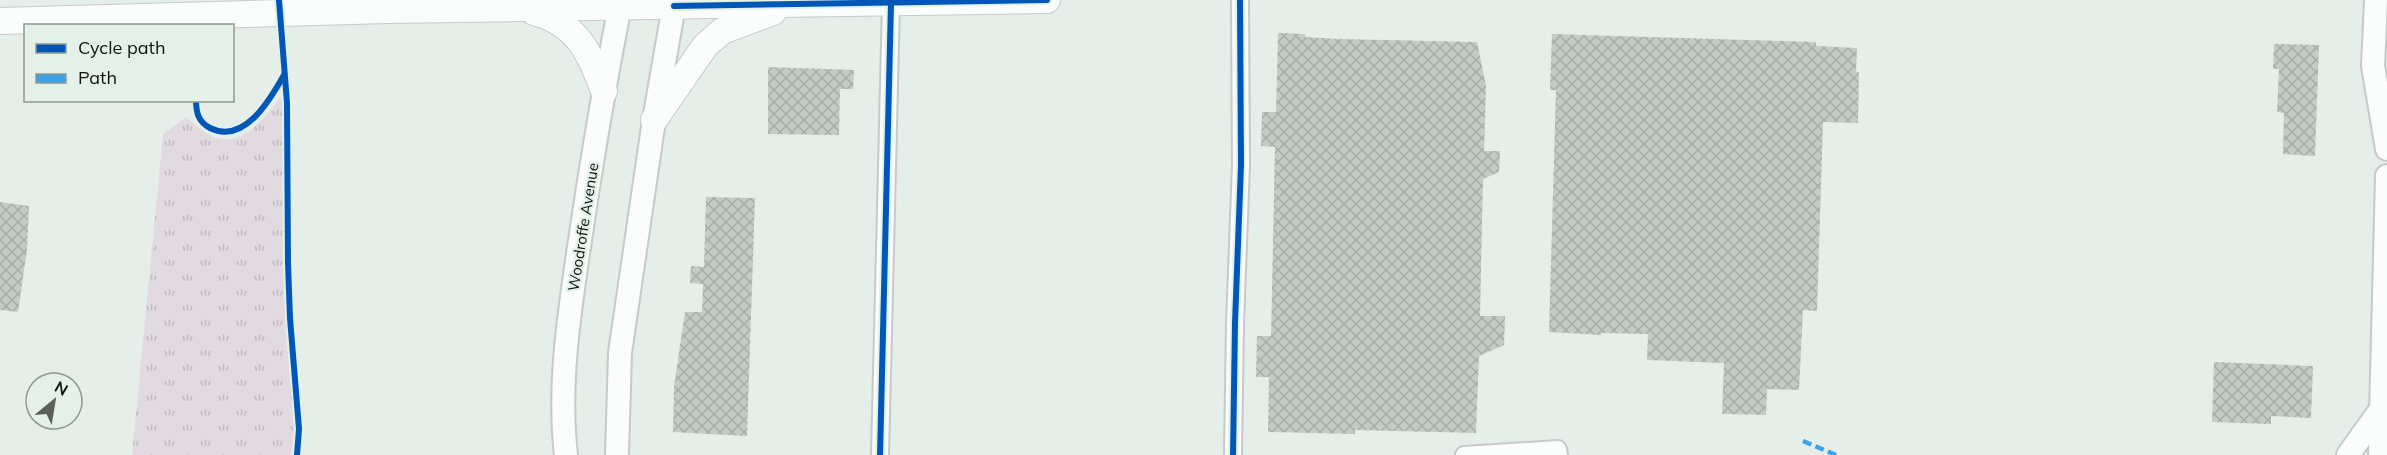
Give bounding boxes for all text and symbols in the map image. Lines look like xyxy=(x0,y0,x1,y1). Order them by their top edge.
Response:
legend xyxy=(24,24,234,102)
text: Cycle path xyxy=(78,36,165,59)
text: Path xyxy=(78,66,117,89)
street label: Woodroffe Avenue xyxy=(563,161,603,293)
north arrow xyxy=(24,371,84,431)
text: N xyxy=(51,376,72,400)

